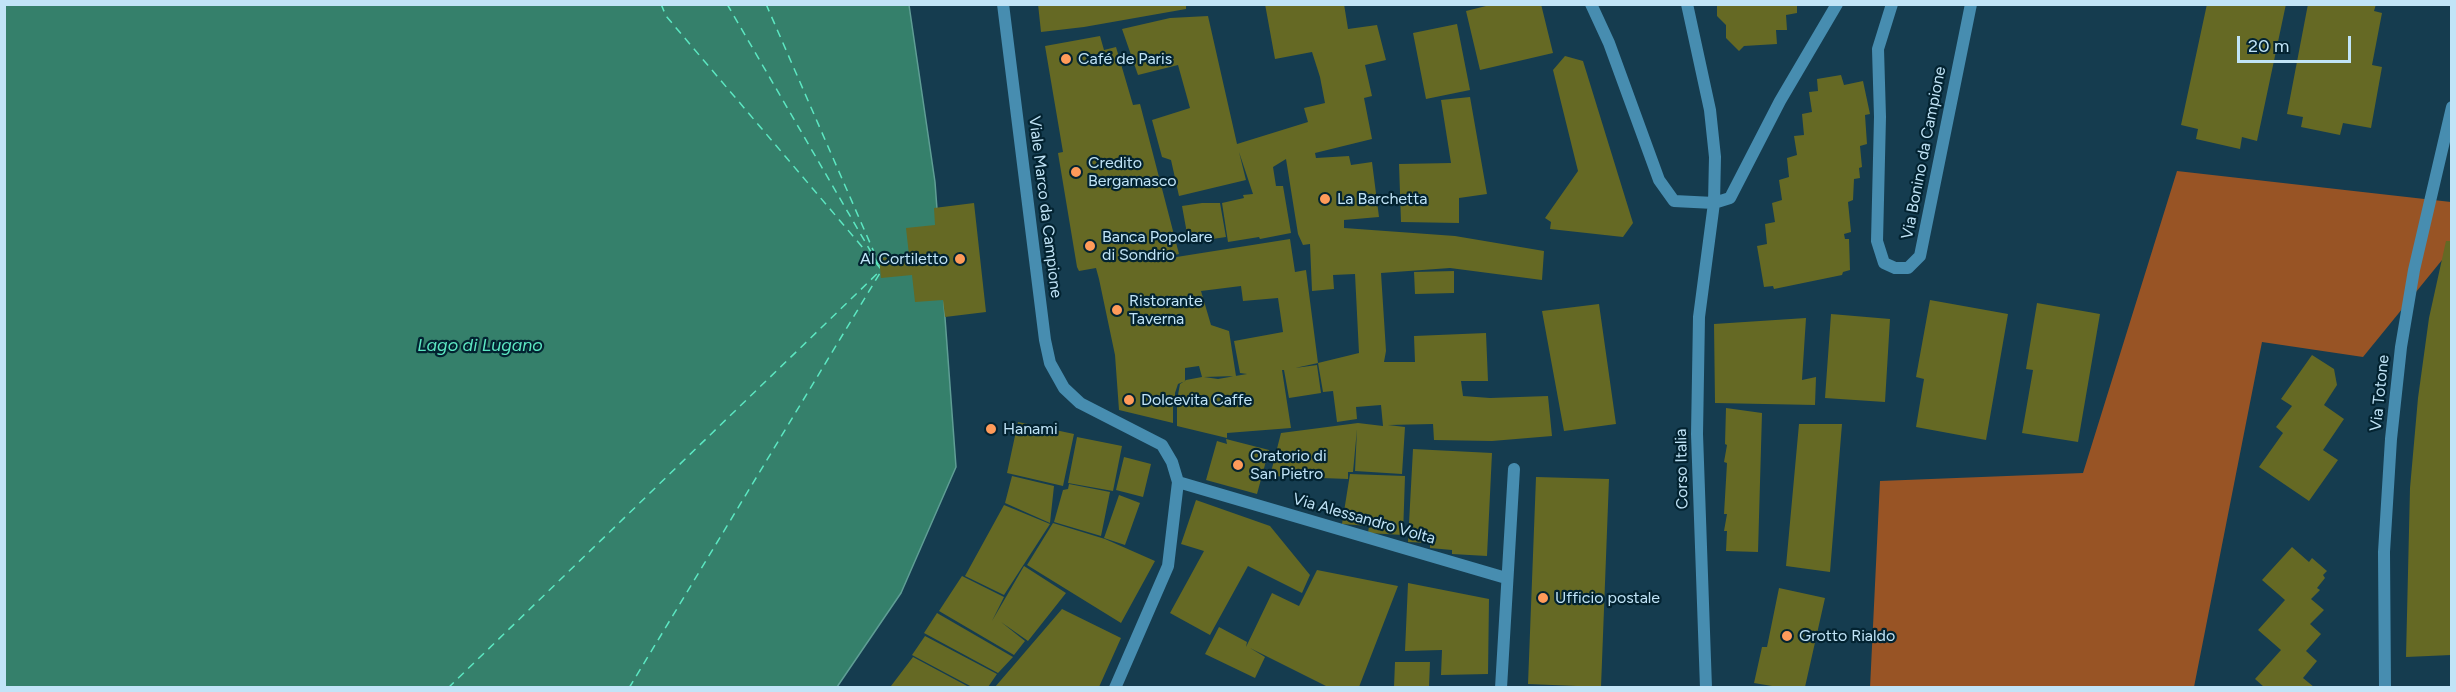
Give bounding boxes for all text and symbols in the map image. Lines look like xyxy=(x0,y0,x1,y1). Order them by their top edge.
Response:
scale bar xyxy=(2240,24,2354,62)
text: 20 m xyxy=(2248,35,2289,57)
place label: Café de Paris xyxy=(1078,49,1172,69)
marker: Café de Paris xyxy=(1059,52,1073,66)
street label: Via Bonino da Campione xyxy=(1898,65,1950,241)
street label: Viale Marco da Campione xyxy=(1024,115,1066,299)
place label: Credito Bergamasco xyxy=(1088,153,1177,191)
marker: Credito Bergamasco xyxy=(1069,165,1083,179)
place label: La Barchetta xyxy=(1337,189,1427,209)
marker: La Barchetta xyxy=(1318,192,1332,206)
place label: Banca Popolare di Sondrio xyxy=(1102,227,1213,265)
marker: Banca Popolare di Sondrio xyxy=(1083,239,1097,253)
place label: Al Cortiletto xyxy=(860,249,948,269)
marker: Al Cortiletto xyxy=(953,252,967,266)
place label: Ristorante Taverna xyxy=(1129,291,1203,329)
marker: Ristorante Taverna xyxy=(1110,303,1124,317)
water label: Lago di Lugano xyxy=(417,335,543,357)
street label: Via Totone xyxy=(2366,354,2394,432)
place label: Dolcevita Caffe xyxy=(1141,390,1252,410)
marker: Dolcevita Caffe xyxy=(1122,393,1136,407)
place label: Hanami xyxy=(1003,419,1058,439)
marker: Hanami xyxy=(984,422,998,436)
street label: Corso Italia xyxy=(1672,428,1692,510)
place label: Oratorio di San Pietro xyxy=(1250,446,1327,484)
marker: Oratorio di San Pietro xyxy=(1231,458,1245,472)
street label: Via Alessandro Volta xyxy=(1290,489,1438,549)
place label: Ufficio postale xyxy=(1555,588,1660,608)
marker: Ufficio postale xyxy=(1536,591,1550,605)
place label: Grotto Rialdo xyxy=(1799,626,1895,646)
marker: Grotto Rialdo xyxy=(1780,629,1794,643)

